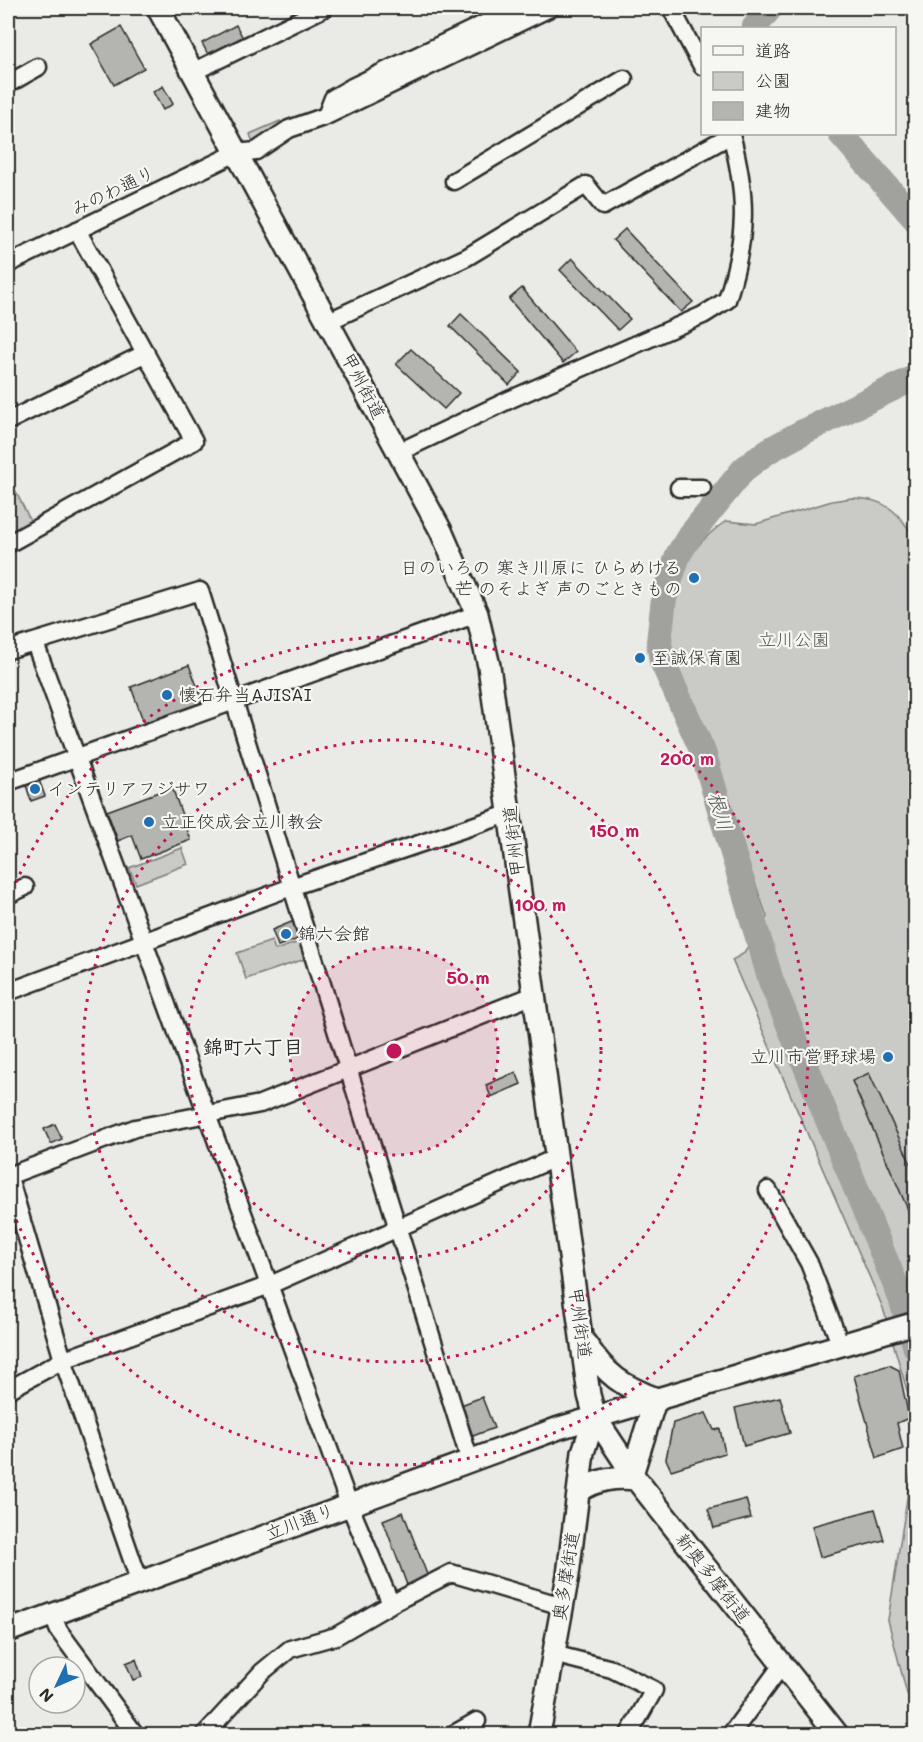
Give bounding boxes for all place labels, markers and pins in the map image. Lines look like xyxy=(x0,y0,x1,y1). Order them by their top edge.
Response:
place label: 日のいろの 寒き川原に ひらめける 芒 のそよぎ 声のごときもの xyxy=(400,555,682,600)
marker: 日のいろの 寒き川原に ひらめける 芒 のそよぎ 声のごときもの xyxy=(687,571,701,585)
place label: 至誠保育園 xyxy=(652,645,742,669)
marker: 至誠保育園 xyxy=(633,651,647,665)
place label: 懐石弁当AJISAI xyxy=(179,682,312,706)
marker: 懐石弁当AJISAI xyxy=(160,688,174,702)
place label: インテリアフジサワ xyxy=(47,776,210,800)
marker: インテリアフジサワ xyxy=(28,782,42,796)
place label: 立正佼成会立川教会 xyxy=(161,809,323,833)
marker: 立正佼成会立川教会 xyxy=(142,815,156,829)
place label: 錦六会館 xyxy=(298,921,370,945)
marker: 錦六会館 xyxy=(279,927,293,941)
centre of rings xyxy=(384,1041,404,1061)
place label: 立川市営野球場 xyxy=(750,1044,876,1068)
marker: 立川市営野球場 xyxy=(881,1050,895,1064)

